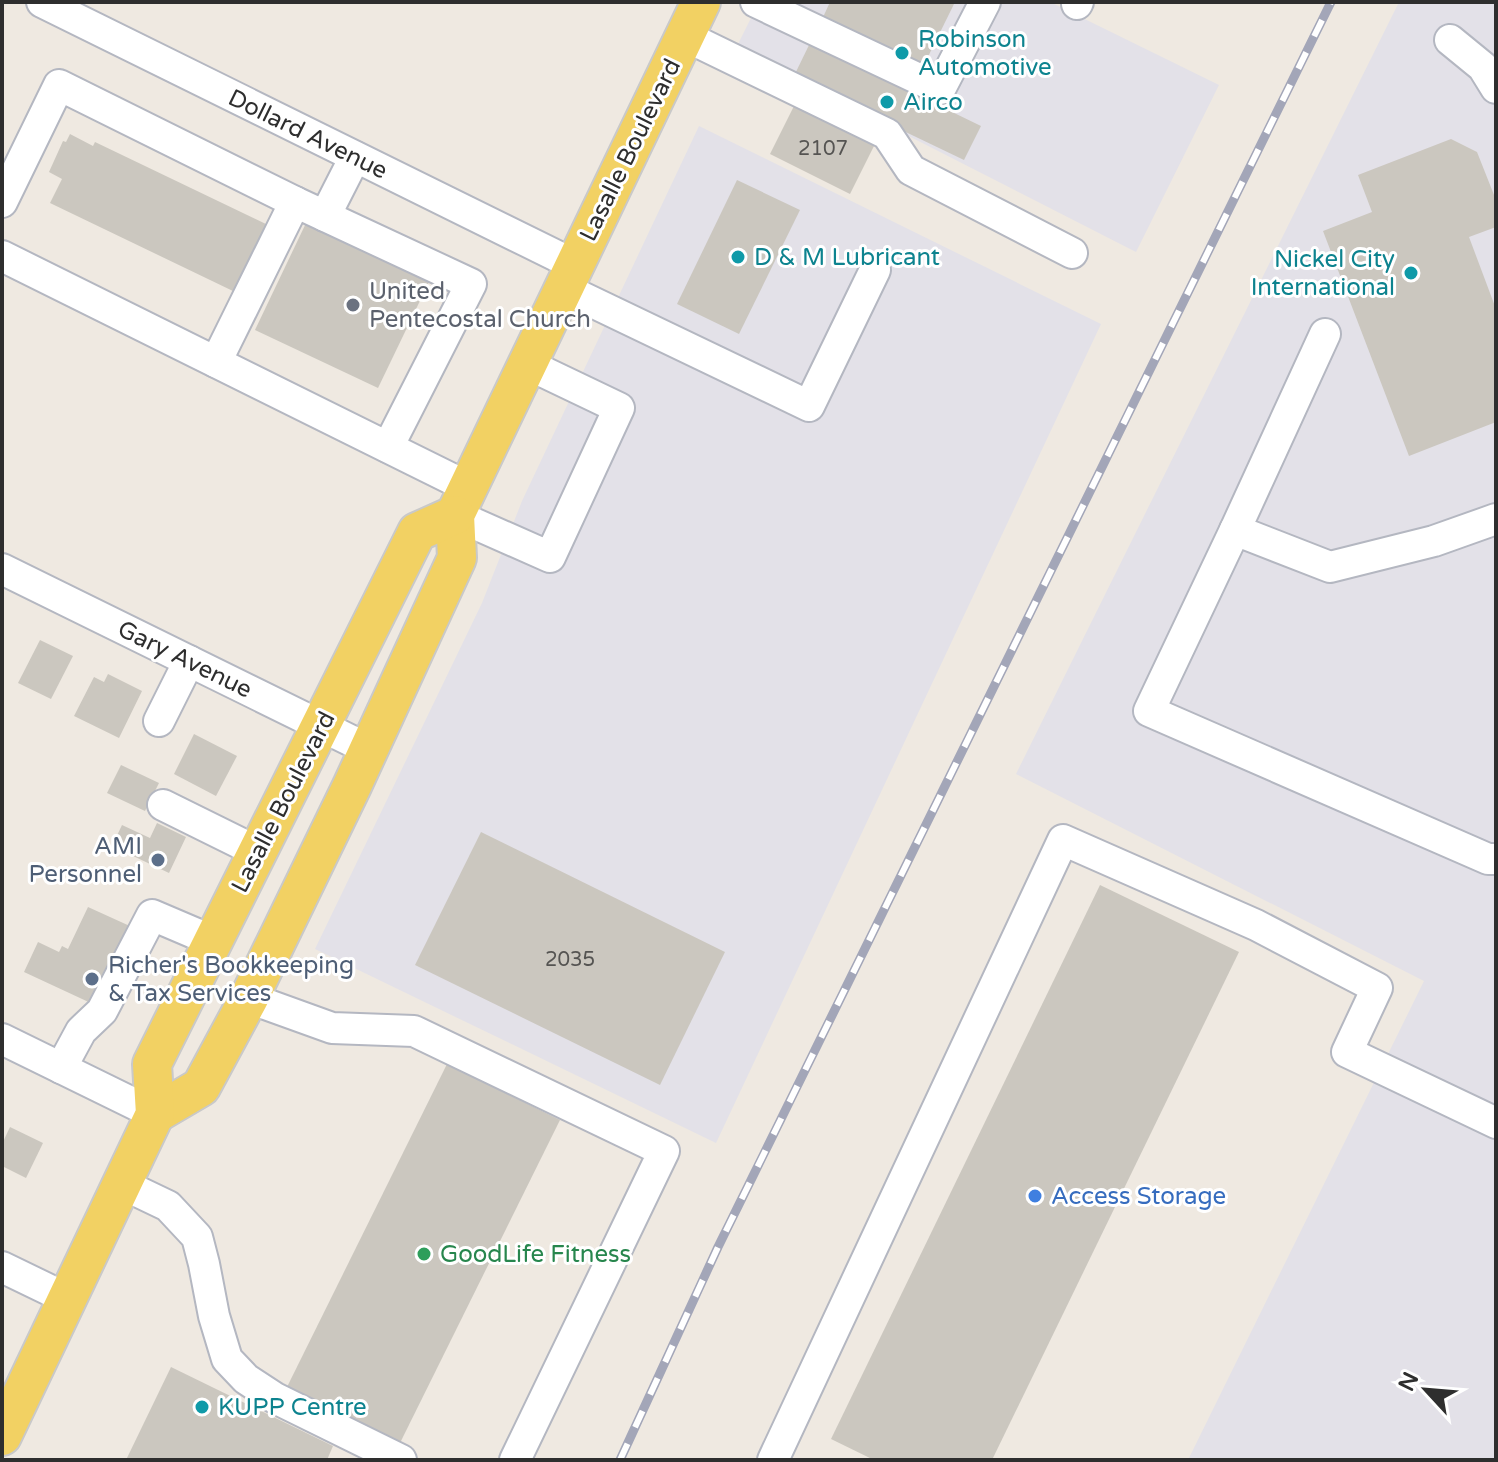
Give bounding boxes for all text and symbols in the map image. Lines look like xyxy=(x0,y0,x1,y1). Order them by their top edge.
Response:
place label: Robinson Automotive xyxy=(918,25,1052,82)
marker: Robinson Automotive xyxy=(893,44,911,62)
street label: Lasalle Boulevard xyxy=(574,54,687,246)
street label: Dollard Avenue xyxy=(223,83,392,186)
place label: Airco xyxy=(903,88,963,117)
marker: Airco xyxy=(878,93,896,111)
house number: 2107 xyxy=(798,137,848,161)
place label: D & M Lubricant xyxy=(754,243,940,272)
place label: Nickel City International xyxy=(1251,245,1395,302)
marker: D & M Lubricant xyxy=(729,248,747,266)
marker: Nickel City International xyxy=(1402,264,1420,282)
place label: United Pentecostal Church xyxy=(369,277,591,334)
marker: United Pentecostal Church xyxy=(344,296,362,314)
street label: Gary Avenue xyxy=(113,614,257,704)
street label: Lasalle Boulevard xyxy=(225,707,342,898)
place label: AMI Personnel xyxy=(29,832,142,889)
marker: AMI Personnel xyxy=(149,851,167,869)
house number: 2035 xyxy=(545,948,595,972)
place label: Richer's Bookkeeping & Tax Services xyxy=(108,951,354,1008)
marker: Richer's Bookkeeping & Tax Services xyxy=(83,970,101,988)
place label: Access Storage xyxy=(1051,1182,1226,1211)
marker: Access Storage xyxy=(1026,1187,1044,1205)
place label: GoodLife Fitness xyxy=(440,1240,631,1269)
marker: GoodLife Fitness xyxy=(415,1245,433,1263)
north arrow xyxy=(1386,1350,1466,1430)
text: N xyxy=(1393,1368,1424,1395)
place label: KUPP Centre xyxy=(218,1393,367,1422)
marker: KUPP Centre xyxy=(193,1398,211,1416)

